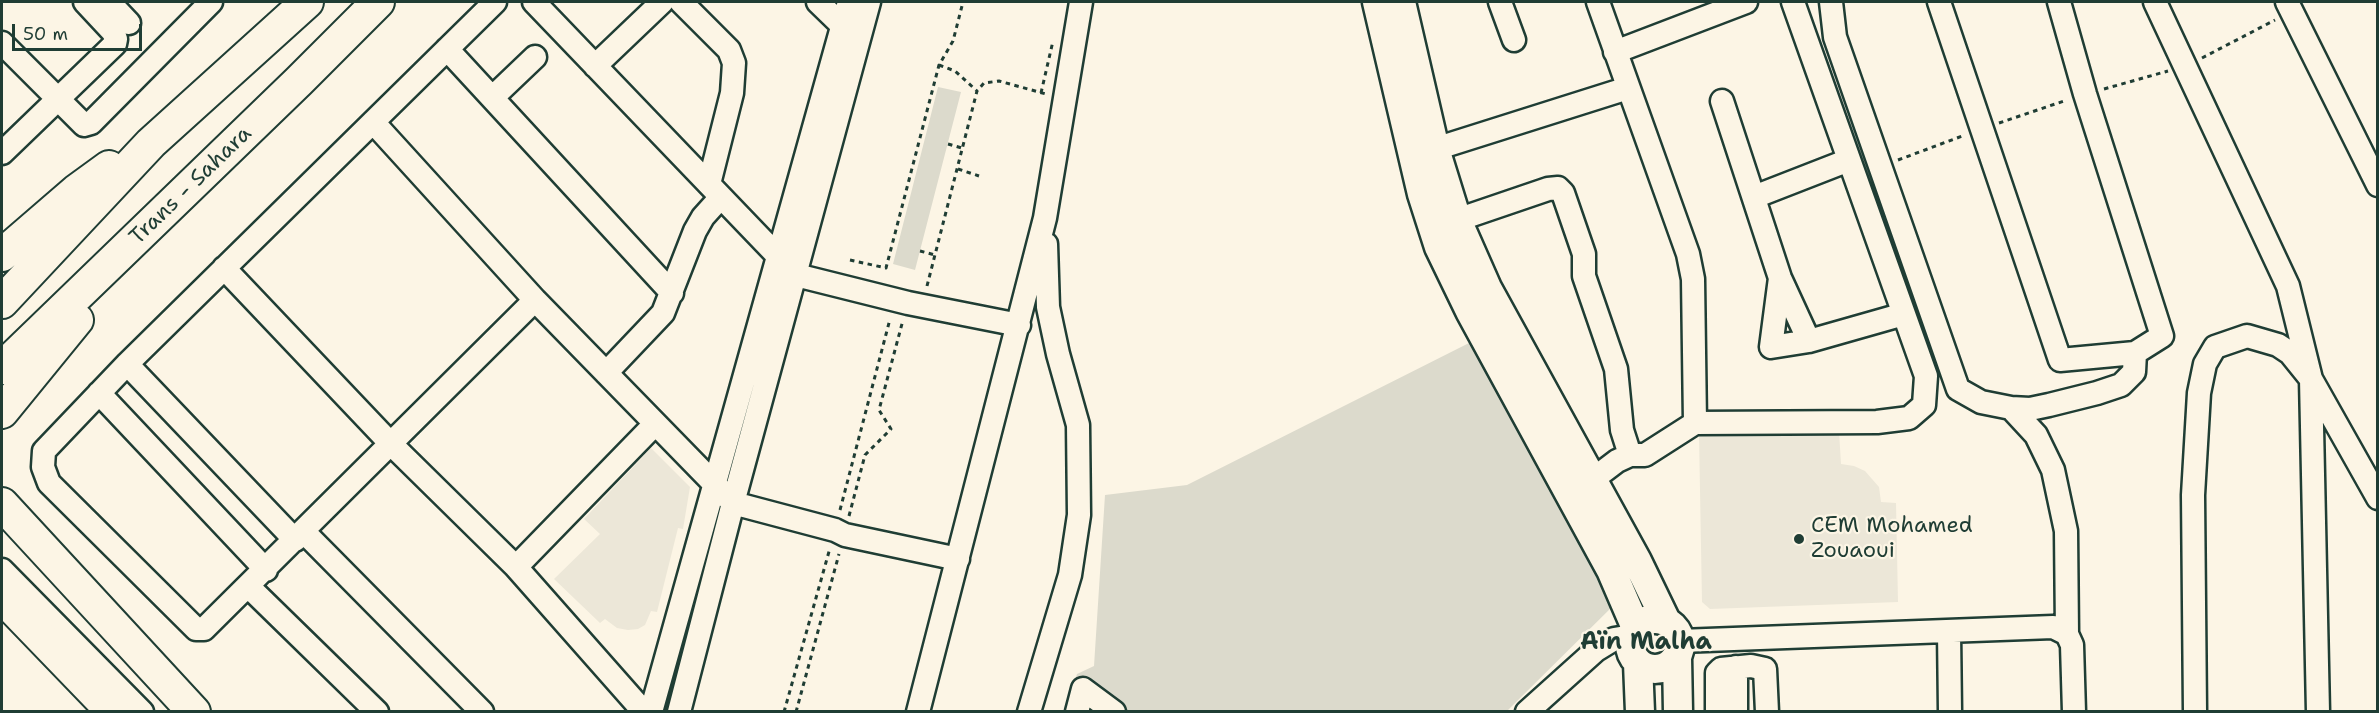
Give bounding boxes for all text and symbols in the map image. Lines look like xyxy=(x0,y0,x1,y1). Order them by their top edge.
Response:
scale bar xyxy=(15,12,146,50)
text: 50 m xyxy=(23,22,68,46)
street label: Trans - Sahara xyxy=(125,121,257,251)
place label: CEM Mohamed Zouaoui xyxy=(1811,513,1973,564)
marker: CEM Mohamed Zouaoui xyxy=(1792,532,1806,546)
district label: Aïn Malha xyxy=(1580,629,1712,657)

